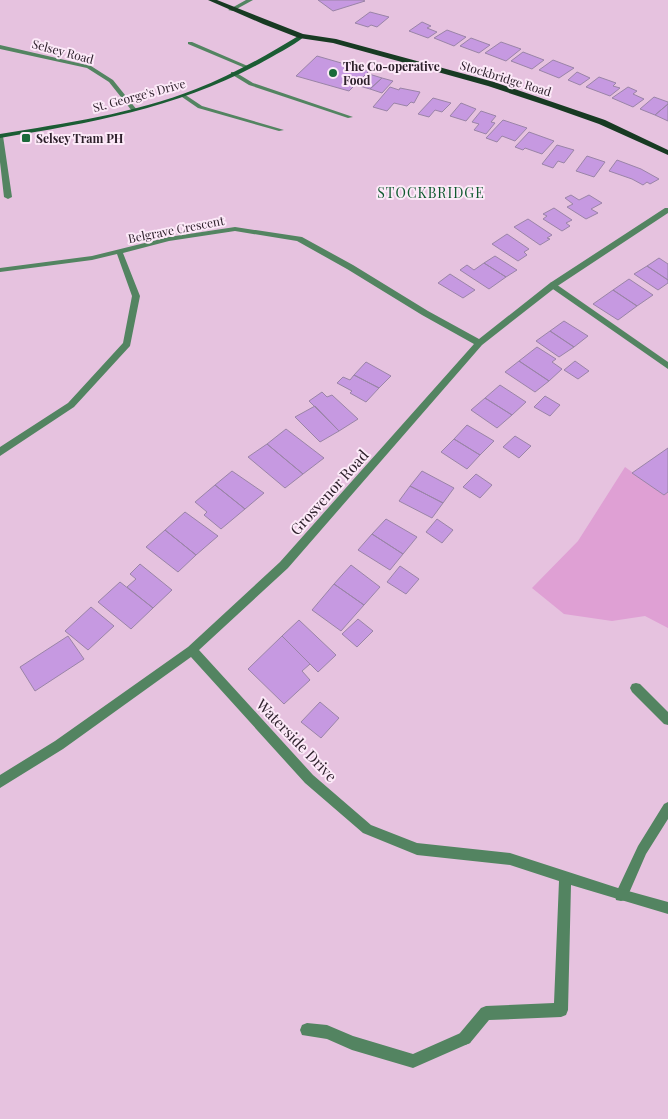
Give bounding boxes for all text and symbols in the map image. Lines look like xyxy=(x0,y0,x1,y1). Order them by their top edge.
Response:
street label: Selsey Road xyxy=(30,35,96,67)
street label: Stockbridge Road xyxy=(458,57,554,99)
place label: The Co-operative Food xyxy=(343,58,440,88)
marker: The Co-operative Food xyxy=(327,67,339,79)
street label: St. George's Drive xyxy=(91,75,187,115)
place label: Selsey Tram PH xyxy=(36,130,124,146)
marker: Selsey Tram PH xyxy=(20,132,32,144)
district label: STOCKBRIDGE xyxy=(377,183,485,202)
street label: Belgrave Crescent xyxy=(127,212,226,246)
street label: Grosvenor Road xyxy=(285,445,373,539)
street label: Waterside Drive xyxy=(252,694,342,786)

